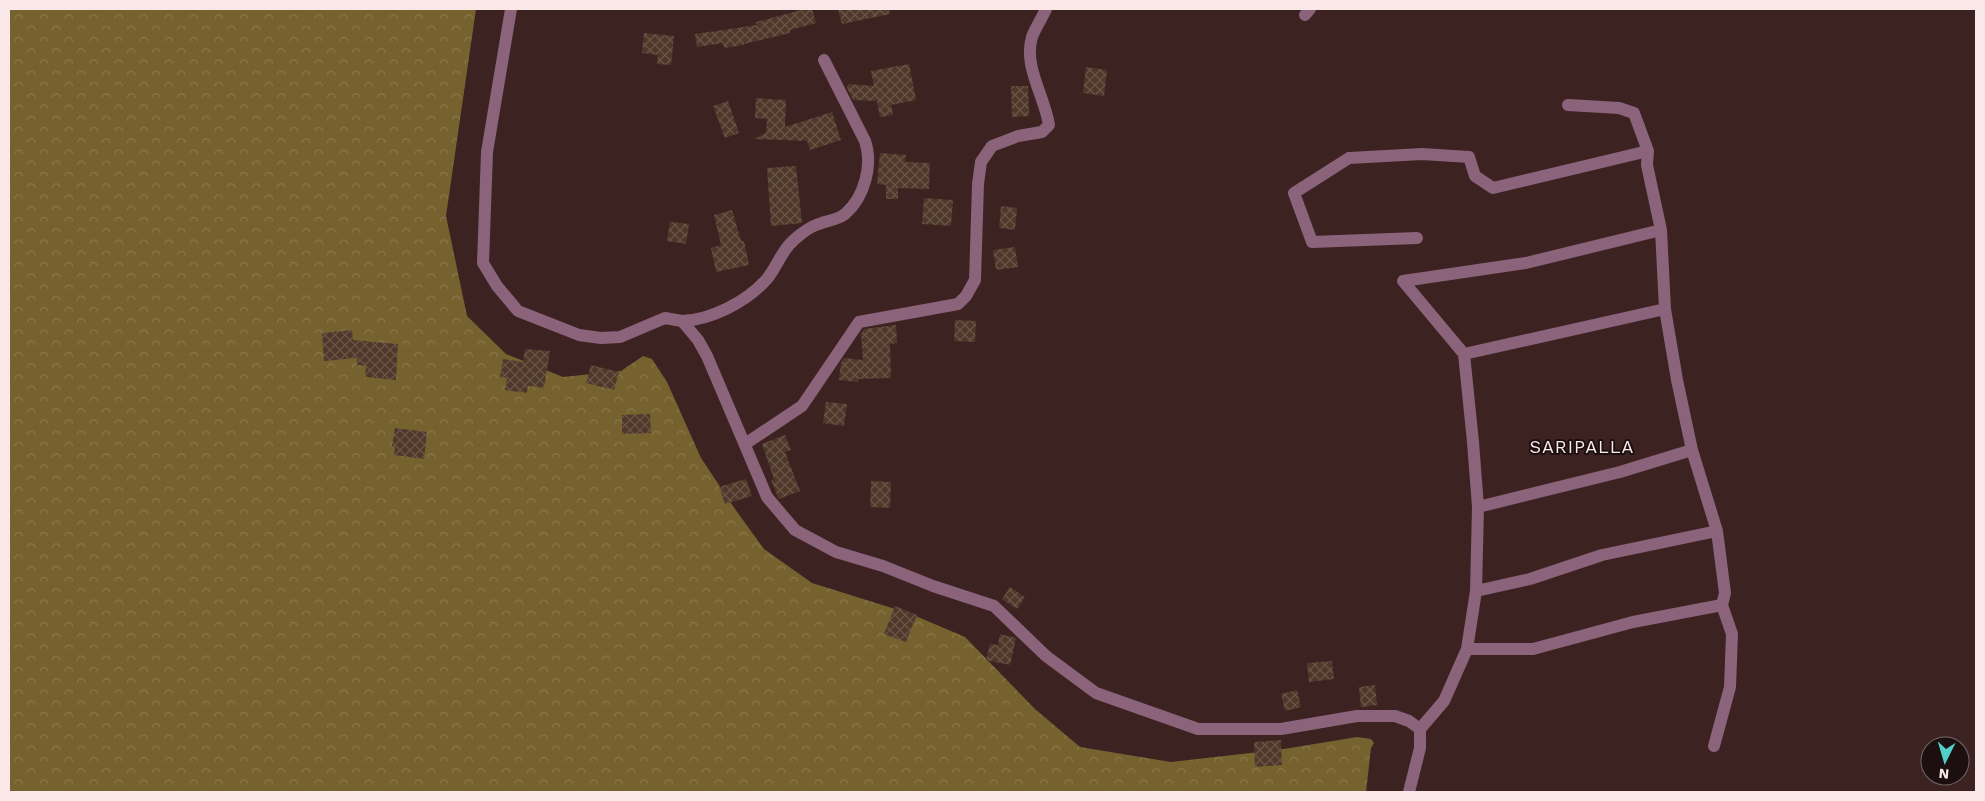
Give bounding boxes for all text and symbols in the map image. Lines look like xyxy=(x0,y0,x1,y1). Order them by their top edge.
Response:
district label: SARIPALLA xyxy=(1530,436,1634,457)
north arrow xyxy=(1920,736,1970,786)
text: N xyxy=(1938,766,1950,782)

